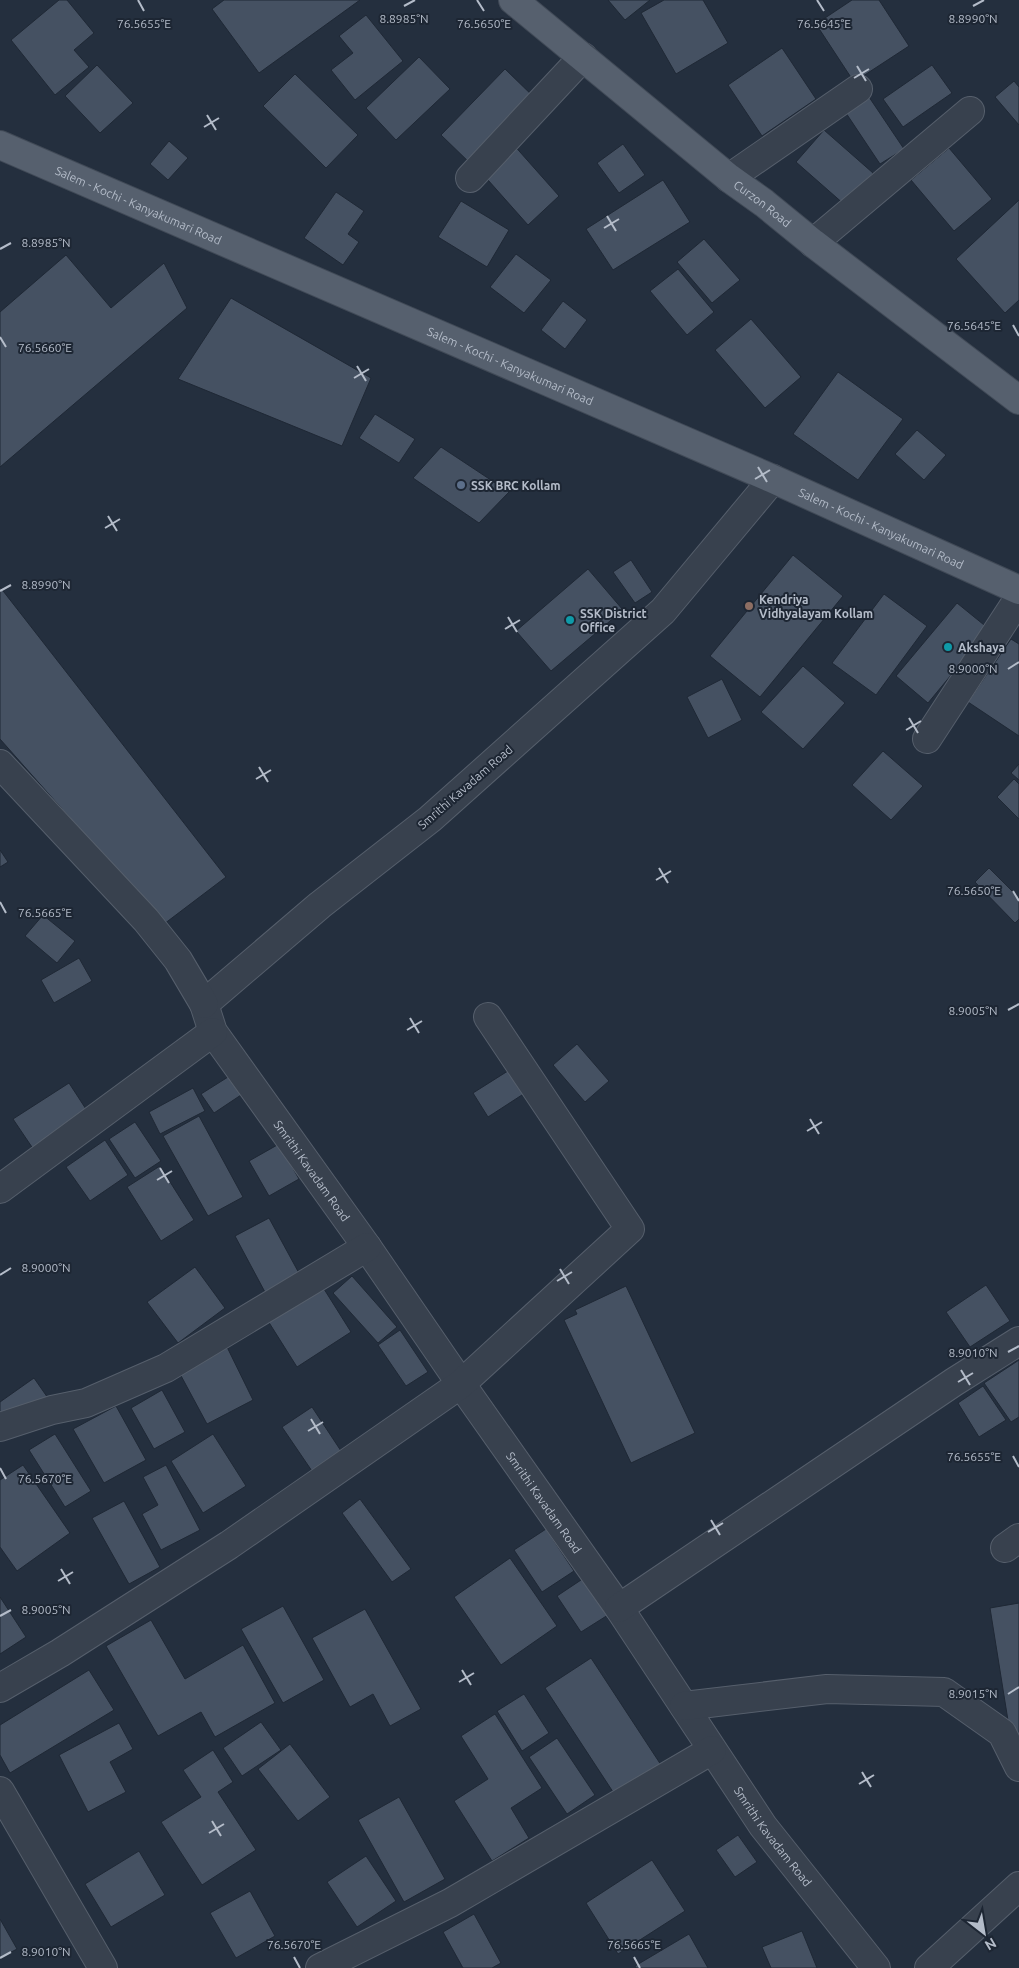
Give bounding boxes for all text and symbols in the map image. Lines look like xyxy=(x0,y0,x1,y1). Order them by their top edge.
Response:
text: 8.8985°N xyxy=(379,12,429,25)
text: 8.8990°N xyxy=(948,12,998,25)
text: 76.5655°E xyxy=(117,17,171,30)
text: 76.5650°E xyxy=(457,17,511,30)
text: 76.5645°E xyxy=(797,17,851,30)
street label: Salem - Kochi - Kanyakumari Road xyxy=(54,163,224,246)
street label: Curzon Road xyxy=(732,177,794,229)
text: 8.8985°N xyxy=(21,236,71,249)
text: 76.5645°E xyxy=(947,319,1001,332)
street label: Salem - Kochi - Kanyakumari Road xyxy=(425,324,595,407)
text: 76.5660°E xyxy=(18,341,72,354)
marker: SSK BRC Kollam xyxy=(455,479,467,491)
place label: SSK BRC Kollam xyxy=(471,479,561,492)
street label: Salem - Kochi - Kanyakumari Road xyxy=(797,485,966,571)
text: 8.8990°N xyxy=(21,578,71,591)
place label: Kendriya Vidhyalayam Kollam xyxy=(759,593,873,620)
marker: Kendriya Vidhyalayam Kollam xyxy=(743,600,755,612)
place label: SSK District Office xyxy=(580,607,647,634)
marker: SSK District Office xyxy=(564,614,576,626)
marker: Akshaya xyxy=(942,641,954,653)
place label: Akshaya xyxy=(958,641,1005,654)
text: 8.9000°N xyxy=(948,662,998,675)
street label: Smrithi Kavadam Road xyxy=(415,742,515,832)
text: 76.5650°E xyxy=(947,884,1001,897)
text: 76.5665°E xyxy=(18,906,72,919)
text: 8.9005°N xyxy=(948,1004,998,1017)
street label: Smrithi Kavadam Road xyxy=(272,1118,353,1223)
text: 8.9000°N xyxy=(21,1261,71,1274)
text: 8.9010°N xyxy=(948,1346,998,1359)
street label: Smrithi Kavadam Road xyxy=(504,1449,585,1555)
text: 76.5655°E xyxy=(947,1450,1001,1463)
text: 76.5670°E xyxy=(18,1472,72,1485)
text: 8.9005°N xyxy=(21,1603,71,1616)
text: 8.9015°N xyxy=(948,1687,998,1700)
street label: Smrithi Kavadam Road xyxy=(732,1784,815,1889)
north arrow xyxy=(959,1908,1009,1958)
text: N xyxy=(982,1935,999,1954)
text: 76.5670°E xyxy=(267,1938,321,1951)
text: 76.5665°E xyxy=(607,1938,661,1951)
text: 8.9010°N xyxy=(21,1945,71,1958)

